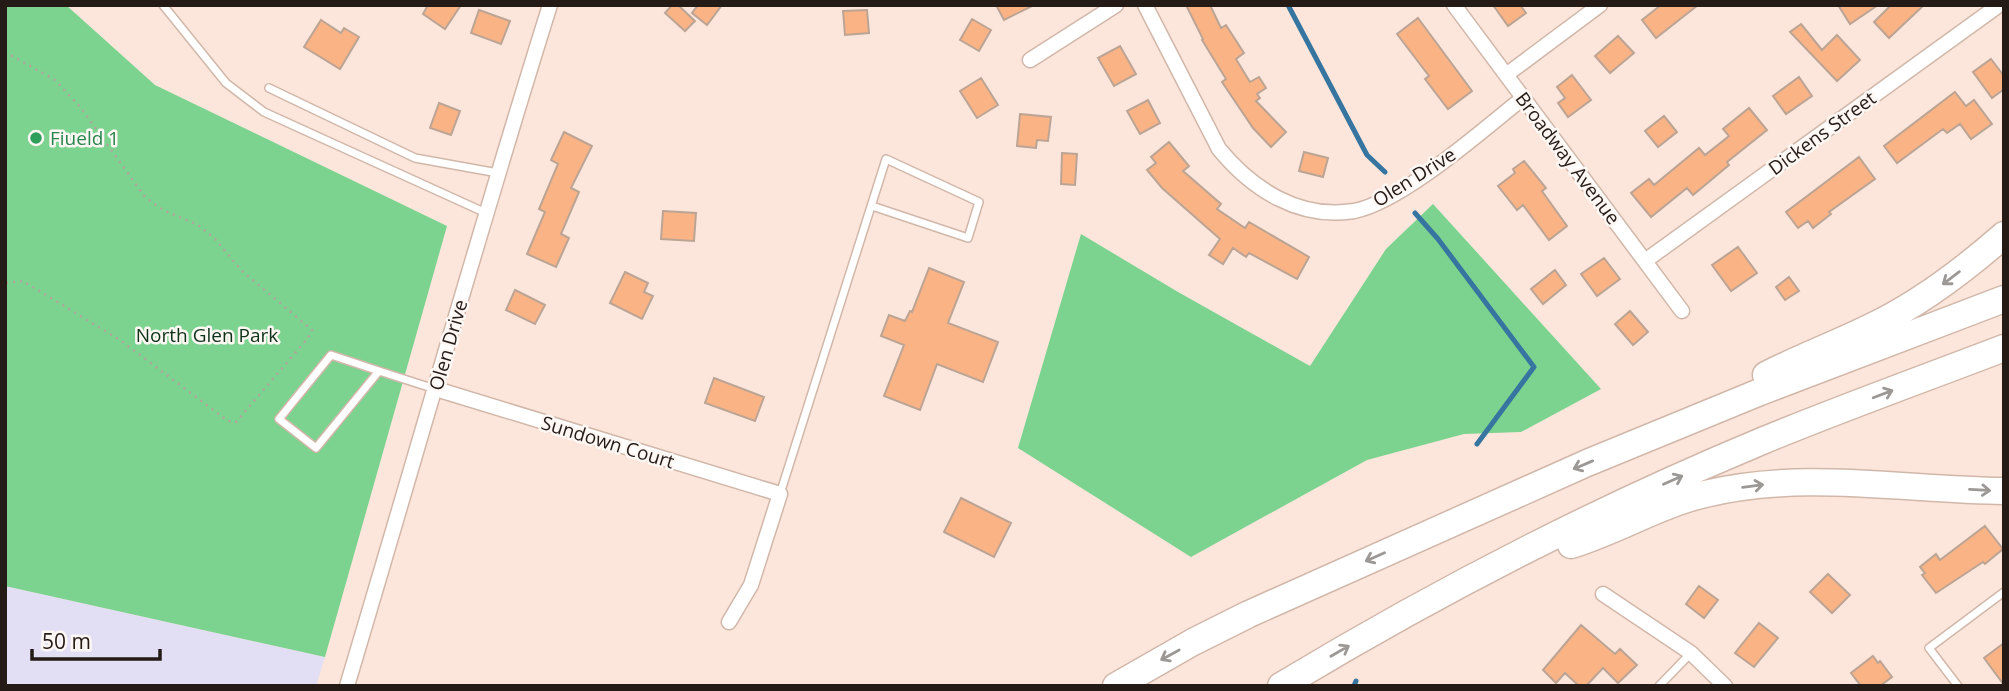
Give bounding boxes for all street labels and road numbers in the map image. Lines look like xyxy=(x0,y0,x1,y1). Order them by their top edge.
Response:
street label: Dickens Street xyxy=(1763,85,1881,181)
street label: Broadway Avenue xyxy=(1510,86,1626,230)
street label: Olen Drive xyxy=(1368,141,1460,213)
street label: Olen Drive xyxy=(423,297,473,393)
street label: Sundown Court xyxy=(538,409,678,475)

